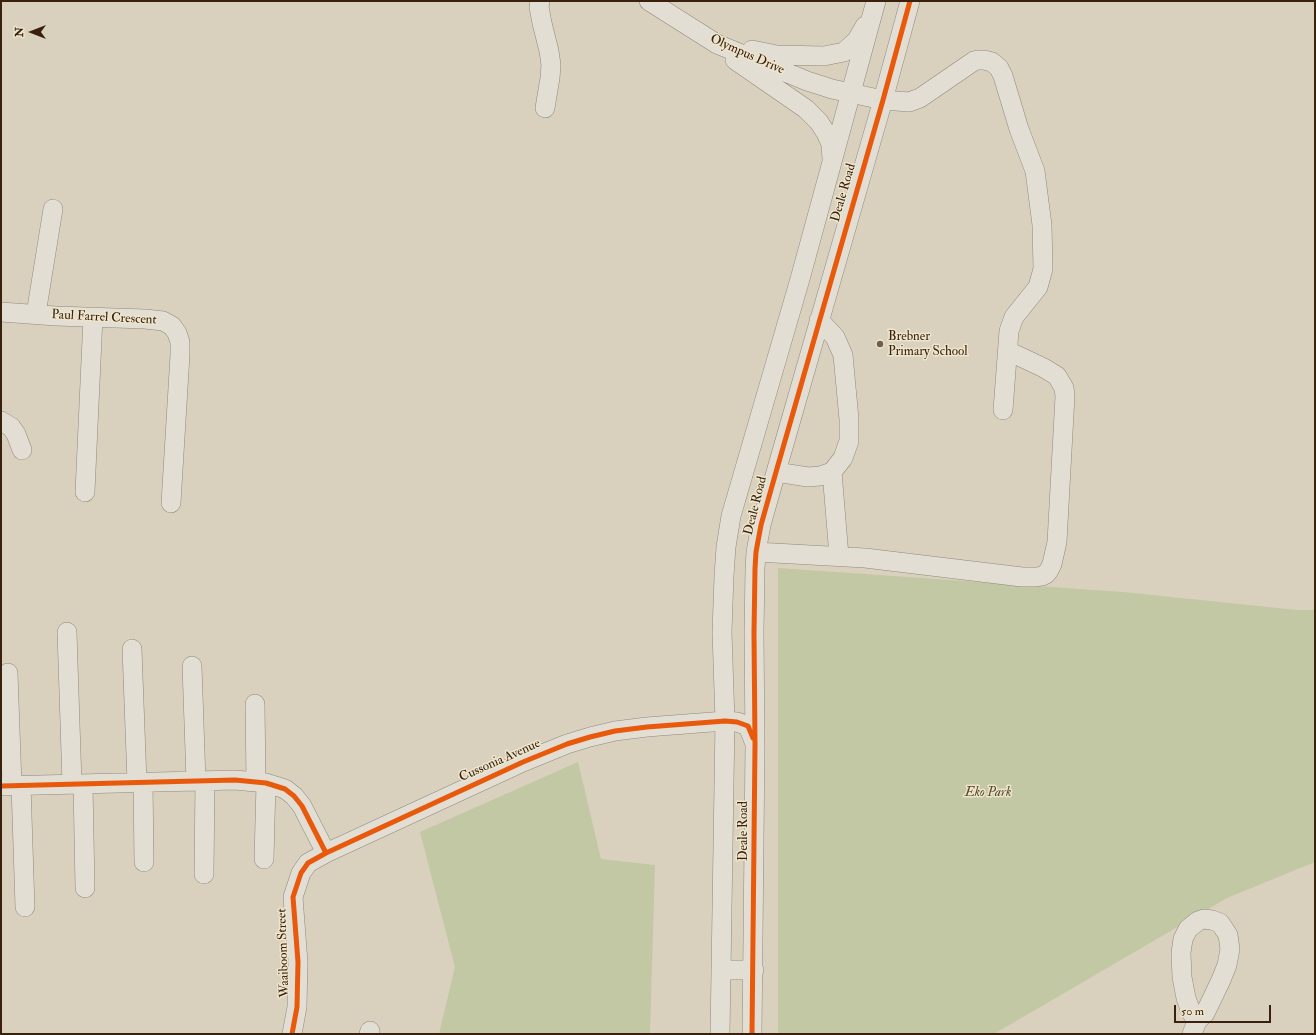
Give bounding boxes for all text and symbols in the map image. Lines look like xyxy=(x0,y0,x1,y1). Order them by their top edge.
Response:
north arrow xyxy=(12,12,52,52)
text: N xyxy=(13,27,26,37)
street label: Olympus Drive xyxy=(707,32,787,78)
street label: Deale Road xyxy=(828,162,860,224)
street label: Paul Farrel Crescent xyxy=(51,307,157,329)
place label: Brebner Primary School xyxy=(888,329,968,360)
marker: Brebner Primary School xyxy=(875,339,885,349)
street label: Deale Road xyxy=(741,475,771,537)
street label: Cussonia Avenue xyxy=(457,736,543,786)
park label: Eko Park xyxy=(965,785,1011,801)
street label: Deale Road xyxy=(736,801,752,861)
street label: Waaiboom Street xyxy=(275,908,293,998)
scale bar xyxy=(1176,997,1273,1023)
text: 50 m xyxy=(1181,1004,1204,1019)

